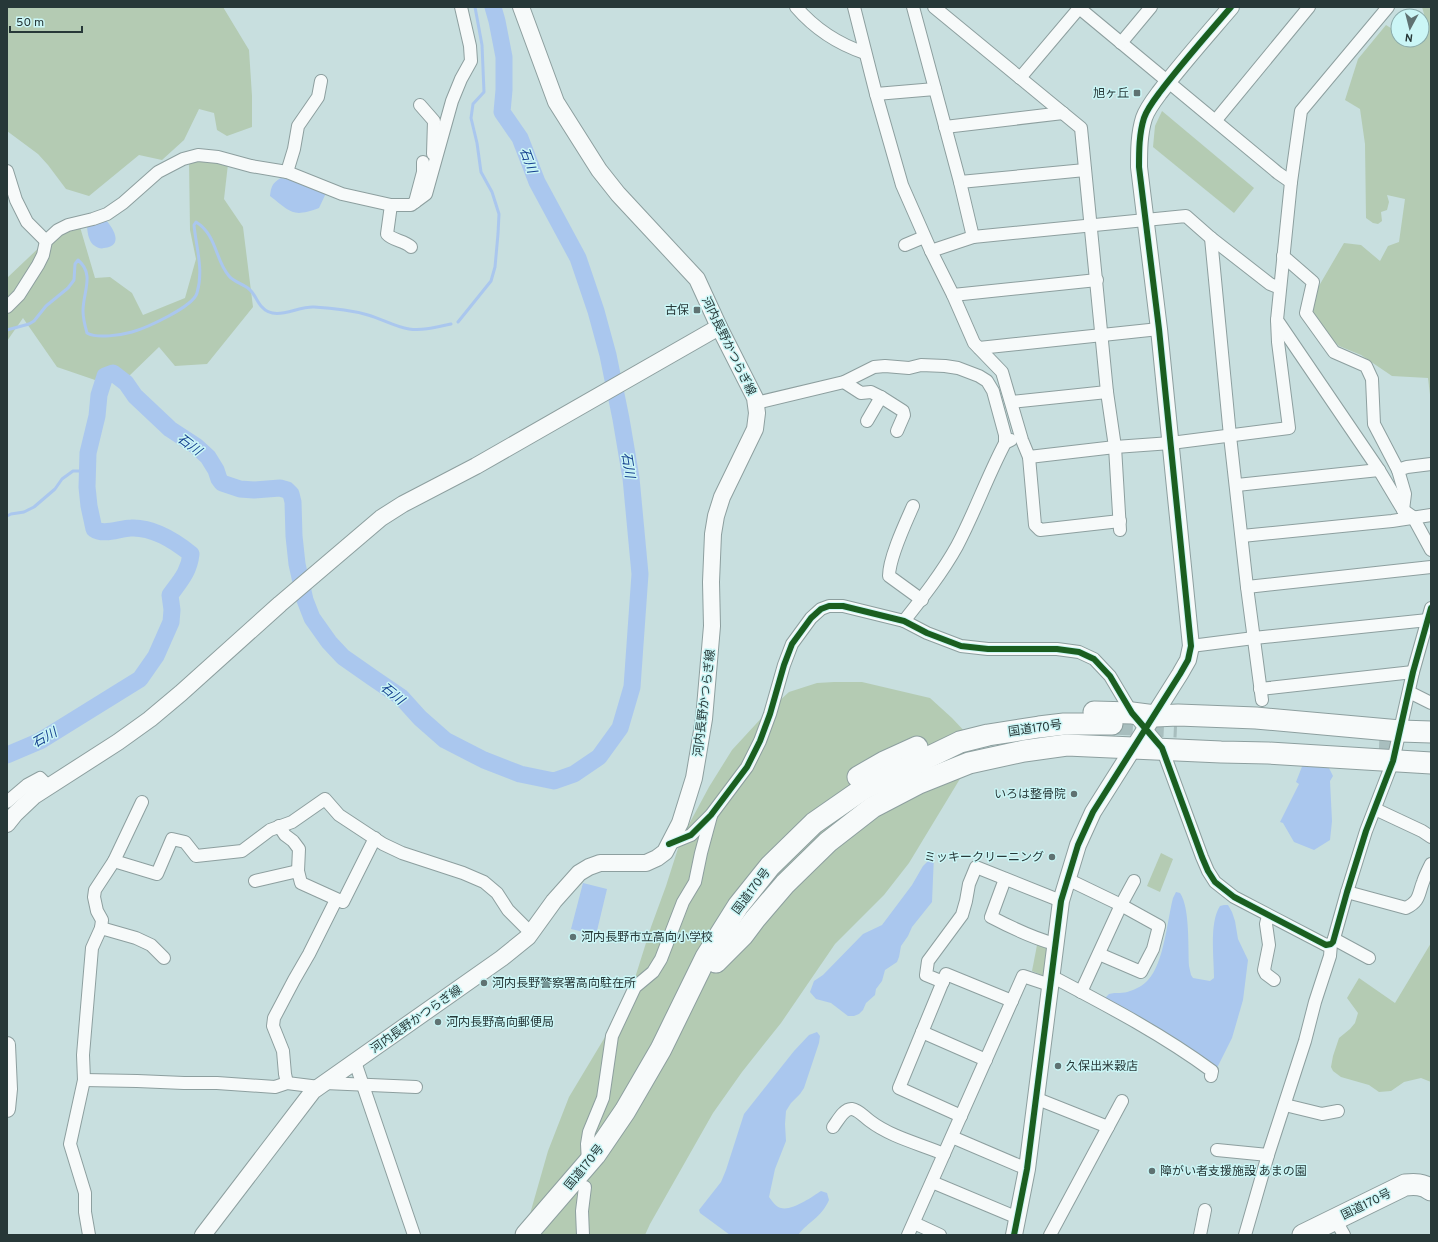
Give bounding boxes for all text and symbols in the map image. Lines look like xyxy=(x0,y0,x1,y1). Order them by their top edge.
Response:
scale bar xyxy=(10,8,82,34)
north arrow xyxy=(1390,8,1430,48)
text: 50 m xyxy=(16,15,44,31)
text: N xyxy=(1404,30,1414,44)
place label: 旭ヶ丘 xyxy=(1093,86,1129,102)
marker: 旭ヶ丘 xyxy=(1132,88,1142,98)
water label: 石川 xyxy=(515,146,540,178)
street label: 河内長野かつらぎ線 xyxy=(697,294,759,398)
place label: 古保 xyxy=(665,303,689,319)
marker: 古保 xyxy=(692,305,702,315)
water label: 石川 xyxy=(174,431,206,461)
water label: 石川 xyxy=(617,451,637,481)
street label: 河内長野かつらぎ線 xyxy=(690,649,720,758)
water label: 石川 xyxy=(377,680,408,710)
street label: 国道170号 xyxy=(1007,717,1063,741)
water label: 石川 xyxy=(30,724,62,752)
place label: いろは整骨院 xyxy=(994,787,1066,803)
marker: いろは整骨院 xyxy=(1069,789,1079,799)
place label: ミッキークリーニング xyxy=(924,850,1044,866)
marker: ミッキークリーニング xyxy=(1047,852,1057,862)
street label: 国道170号 xyxy=(729,865,774,918)
place label: 河内長野市立高向小学校 xyxy=(581,930,713,946)
marker: 河内長野市立高向小学校 xyxy=(568,932,578,942)
place label: 河内長野警察署高向駐在所 xyxy=(492,976,636,992)
marker: 河内長野警察署高向駐在所 xyxy=(479,978,489,988)
street label: 河内長野かつらぎ線 xyxy=(368,982,465,1057)
place label: 河内長野高向郵便局 xyxy=(446,1015,554,1031)
marker: 河内長野高向郵便局 xyxy=(433,1017,443,1027)
place label: 久保出米穀店 xyxy=(1066,1059,1138,1075)
marker: 久保出米穀店 xyxy=(1053,1061,1063,1071)
street label: 国道170号 xyxy=(562,1142,608,1194)
place label: 障がい者支援施設 あまの園 xyxy=(1160,1164,1307,1180)
marker: 障がい者支援施設 あまの園 xyxy=(1147,1166,1157,1176)
street label: 国道170号 xyxy=(1339,1186,1394,1224)

